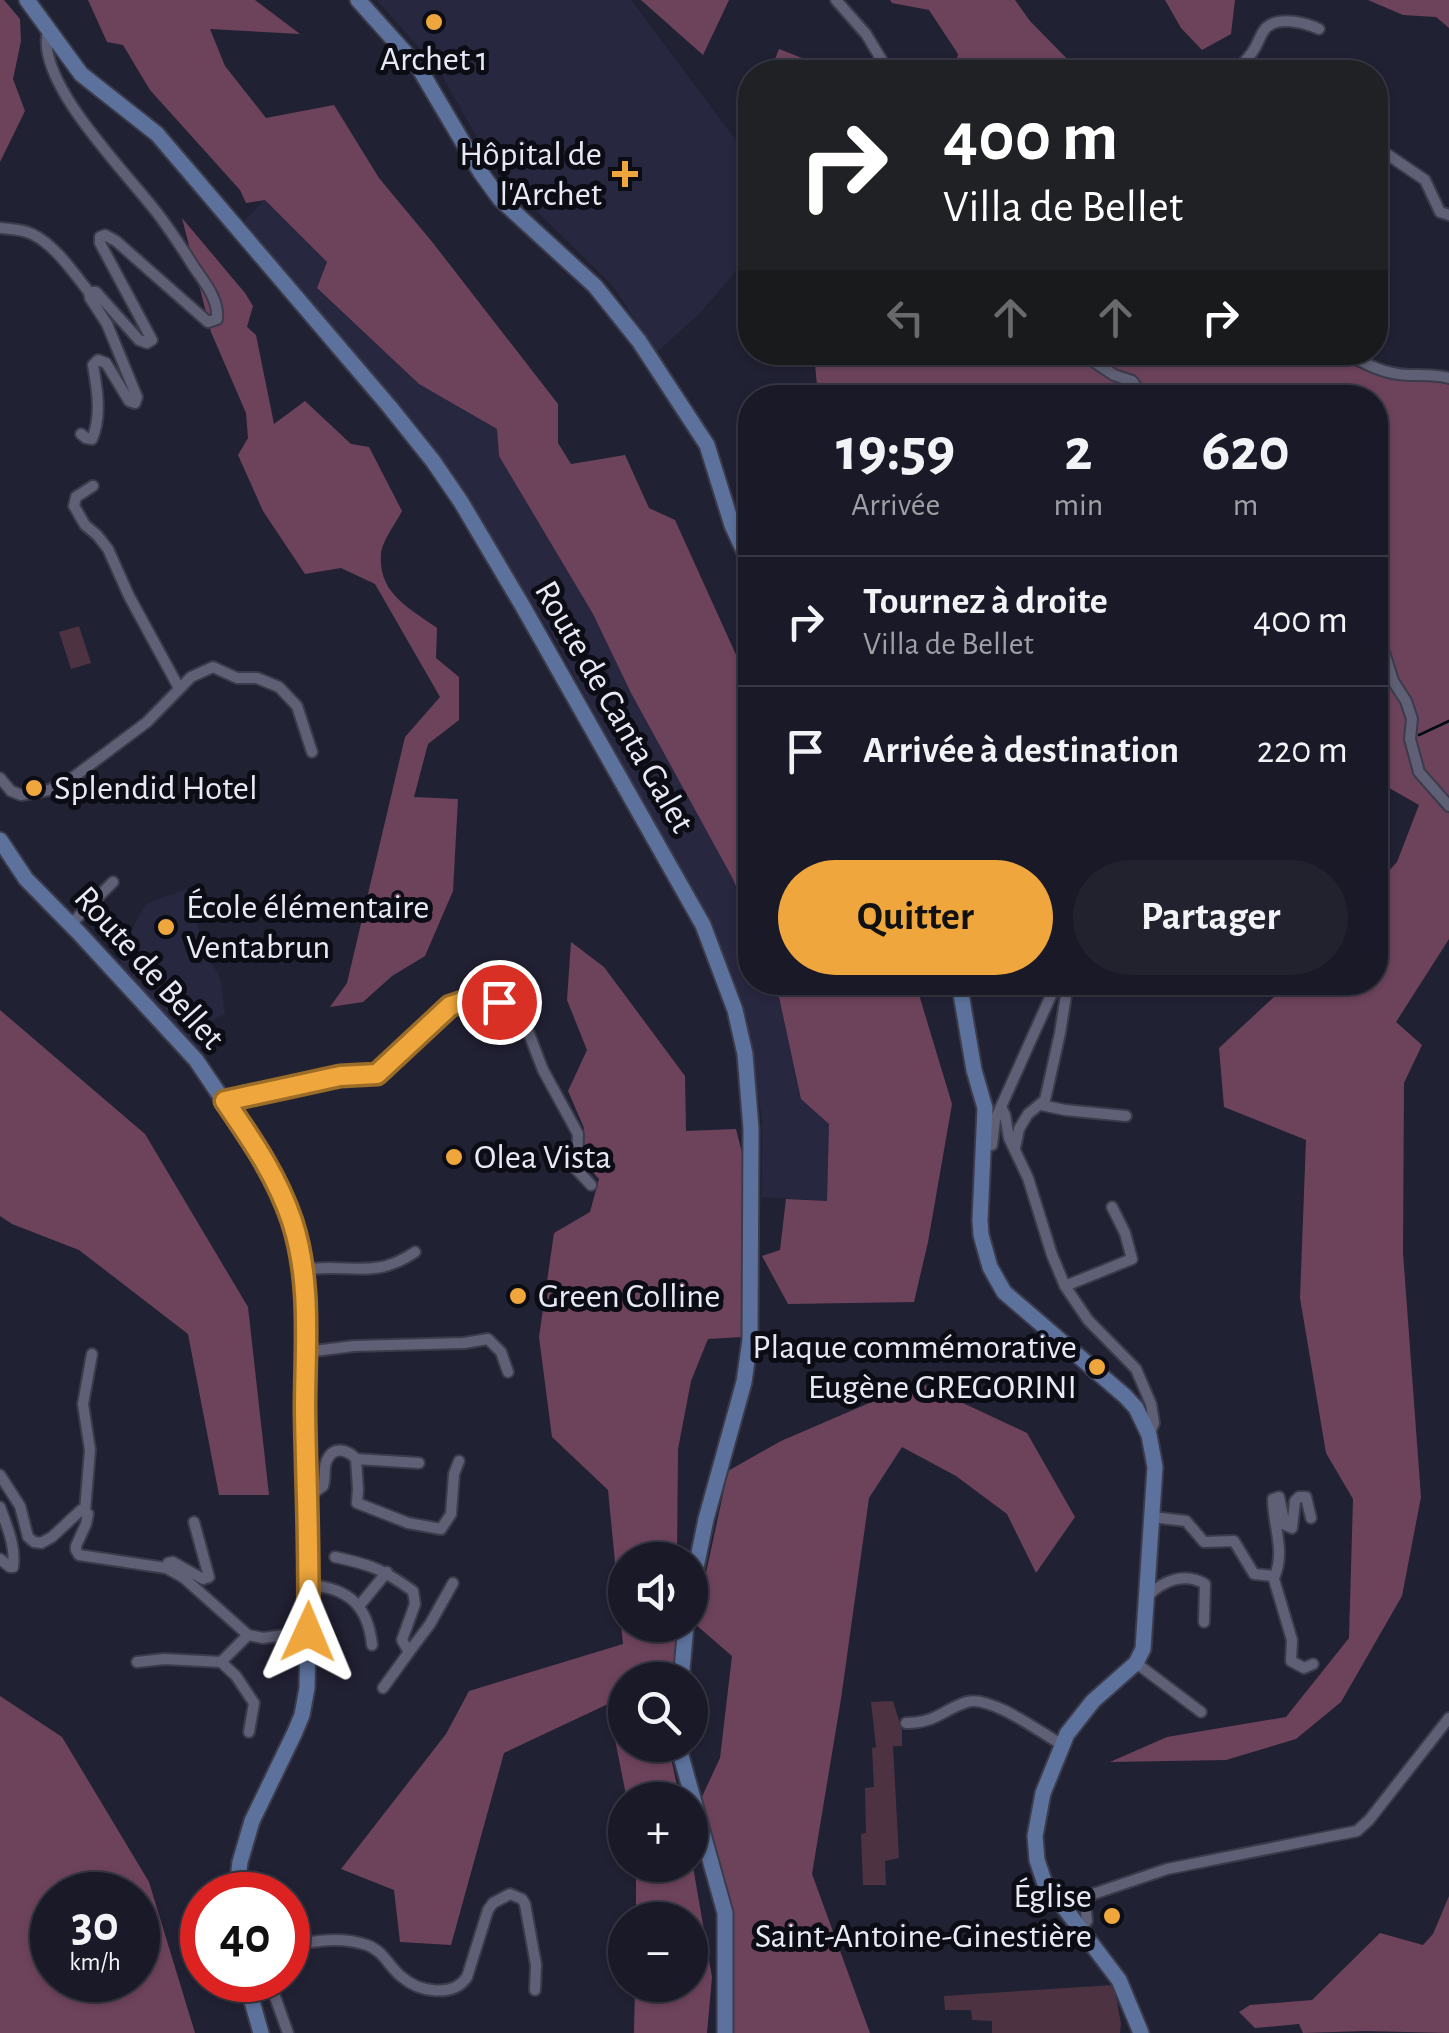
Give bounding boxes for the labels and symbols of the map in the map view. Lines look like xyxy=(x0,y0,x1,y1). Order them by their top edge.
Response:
marker: Archet 1 xyxy=(423,11,445,33)
place label: Archet 1 xyxy=(380,42,488,77)
place label: Hôpital de l'Archet xyxy=(459,137,602,212)
marker: Hôpital de l'Archet xyxy=(612,161,638,187)
street label: Route de Canta Galet xyxy=(528,575,700,839)
place label: Splendid Hotel xyxy=(54,771,258,806)
marker: Splendid Hotel xyxy=(23,777,45,799)
street label: Route de Bellet xyxy=(67,880,231,1056)
place label: École élémentaire Ventabrun xyxy=(186,888,430,965)
marker: École élémentaire Ventabrun xyxy=(155,916,177,938)
pin xyxy=(457,960,542,1045)
place label: Olea Vista xyxy=(474,1140,611,1175)
marker: Olea Vista xyxy=(443,1146,465,1168)
place label: Green Colline xyxy=(538,1279,720,1314)
marker: Green Colline xyxy=(507,1285,529,1307)
place label: Plaque commémorative Eugène GREGORINI xyxy=(752,1330,1077,1405)
marker: Plaque commémorative Eugène GREGORINI xyxy=(1086,1356,1108,1378)
position arrow xyxy=(256,1580,360,1684)
speed limit sign: 40 xyxy=(180,1872,310,2002)
place label: Église Saint-Antoine-Ginestière xyxy=(755,1877,1092,1954)
marker: Église Saint-Antoine-Ginestière xyxy=(1101,1905,1123,1927)

